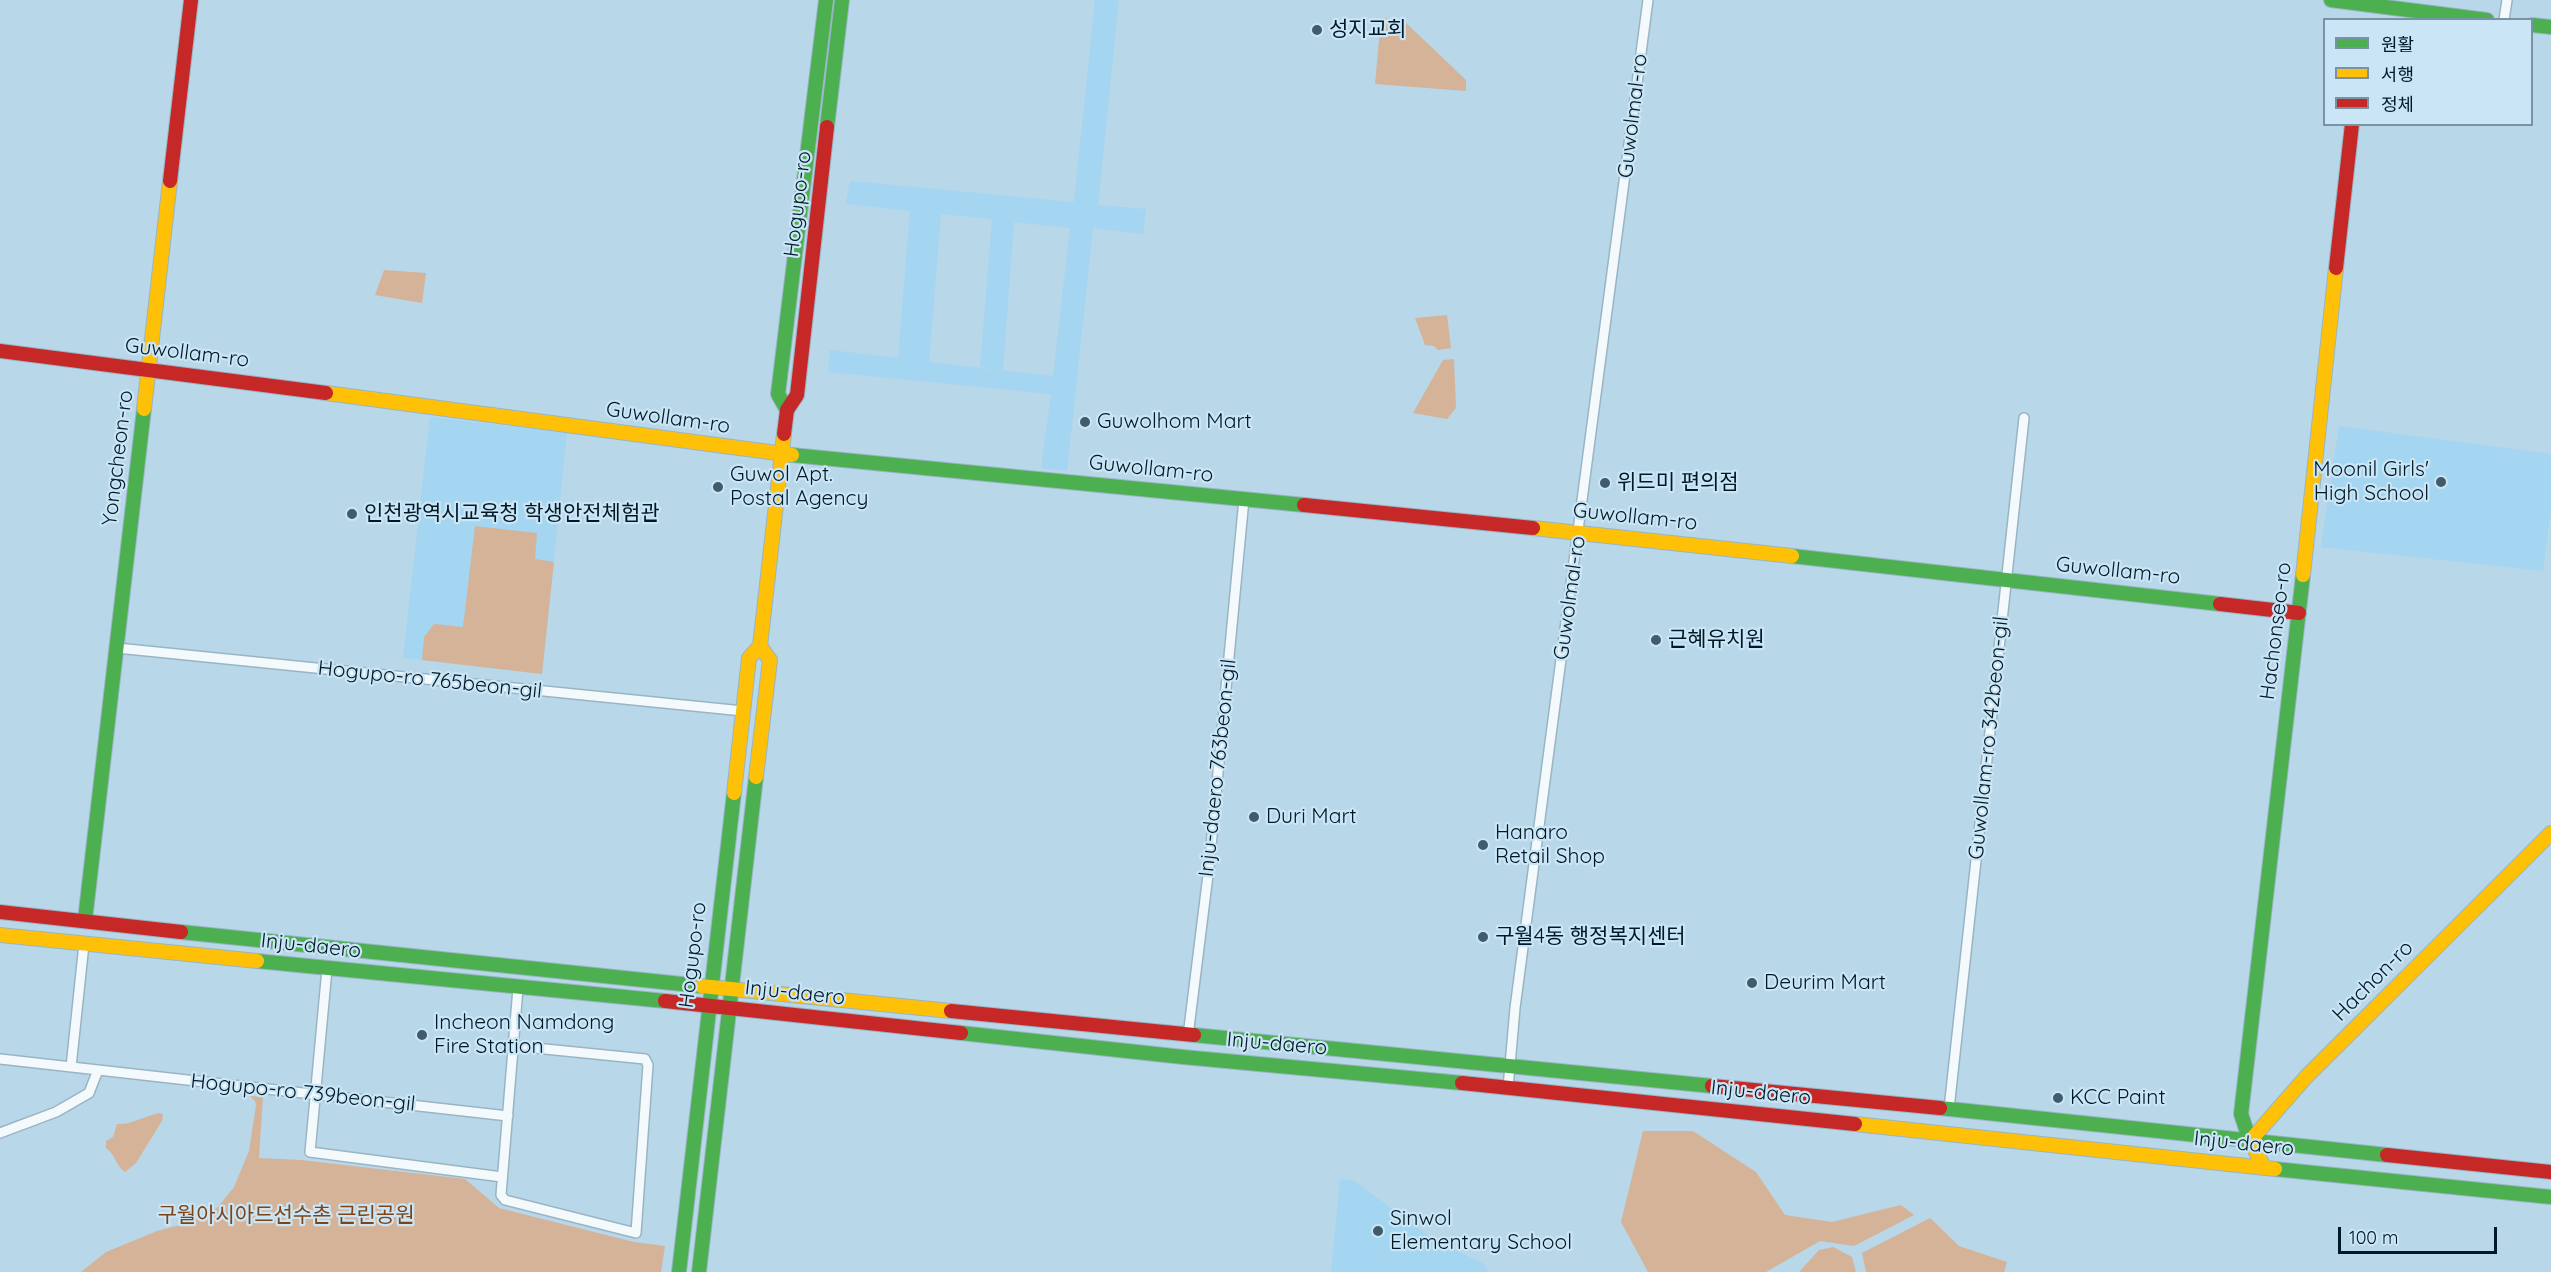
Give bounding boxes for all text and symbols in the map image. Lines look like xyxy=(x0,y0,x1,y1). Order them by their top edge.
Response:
place label: 성지교회 xyxy=(1329,17,1406,43)
legend xyxy=(2323,18,2533,126)
marker: 성지교회 xyxy=(1310,23,1324,37)
text: 원활 xyxy=(2381,33,2414,56)
street label: Guwolmal-ro xyxy=(1613,52,1653,180)
text: 서행 xyxy=(2381,63,2414,86)
text: 정체 xyxy=(2381,93,2414,116)
street label: Hogupo-ro xyxy=(779,150,817,258)
street label: Guwollam-ro xyxy=(123,333,251,373)
street label: Yongcheon-ro xyxy=(97,389,139,527)
street label: Guwollam-ro xyxy=(604,397,732,439)
place label: Guwolhom Mart xyxy=(1097,409,1252,435)
marker: Guwolhom Mart xyxy=(1078,415,1092,429)
street label: Guwollam-ro xyxy=(1087,450,1215,488)
place label: Moonil Girls' High School xyxy=(2313,457,2429,507)
place label: Guwol Apt. Postal Agency xyxy=(730,462,868,512)
place label: 위드미 편의점 xyxy=(1617,470,1739,496)
marker: Moonil Girls' High School xyxy=(2434,475,2448,489)
marker: 위드미 편의점 xyxy=(1598,476,1612,490)
marker: Guwol Apt. Postal Agency xyxy=(711,480,725,494)
street label: Guwollam-ro xyxy=(1571,498,1699,536)
place label: 인천광역시교육청 학생안전체험관 xyxy=(364,501,660,527)
marker: 인천광역시교육청 학생안전체험관 xyxy=(345,507,359,521)
street label: Guwolmal-ro xyxy=(1549,534,1591,662)
street label: Guwollam-ro xyxy=(2054,552,2182,590)
street label: Hachonseo-ro xyxy=(2255,561,2297,701)
street label: Guwollam-ro 342beon-gil xyxy=(1964,615,2014,861)
place label: 근혜유치원 xyxy=(1668,627,1765,653)
marker: 근혜유치원 xyxy=(1649,633,1663,647)
street label: Hogupo-ro 765beon-gil xyxy=(317,656,543,704)
street label: Inju-daero 763beon-gil xyxy=(1194,658,1242,878)
place label: Duri Mart xyxy=(1266,804,1357,830)
marker: Duri Mart xyxy=(1247,810,1261,824)
place label: Hanaro Retail Shop xyxy=(1495,820,1605,870)
marker: Hanaro Retail Shop xyxy=(1476,838,1490,852)
street label: Hogupo-ro xyxy=(674,901,712,1009)
place label: 구월4동 행정복지센터 xyxy=(1495,924,1686,950)
street label: Inju-daero xyxy=(260,928,362,964)
marker: 구월4동 행정복지센터 xyxy=(1476,930,1490,944)
street label: Hachon-ro xyxy=(2327,935,2419,1027)
place label: Deurim Mart xyxy=(1764,970,1886,996)
street label: Inju-daero xyxy=(744,975,846,1011)
marker: Deurim Mart xyxy=(1745,976,1759,990)
place label: Incheon Namdong Fire Station xyxy=(434,1010,614,1060)
street label: Inju-daero xyxy=(1226,1027,1328,1061)
marker: Incheon Namdong Fire Station xyxy=(415,1028,429,1042)
street label: Hogupo-ro 739beon-gil xyxy=(189,1069,417,1117)
street label: Inju-daero xyxy=(1710,1075,1812,1111)
place label: KCC Paint xyxy=(2070,1085,2166,1111)
marker: KCC Paint xyxy=(2051,1091,2065,1105)
street label: Inju-daero xyxy=(2193,1126,2295,1162)
park label: 구월아시아드선수촌 근린공원 xyxy=(158,1203,414,1229)
place label: Sinwol Elementary School xyxy=(1390,1206,1572,1256)
scale bar xyxy=(2341,1215,2500,1253)
marker: Sinwol Elementary School xyxy=(1371,1224,1385,1238)
text: 100 m xyxy=(2349,1226,2398,1249)

